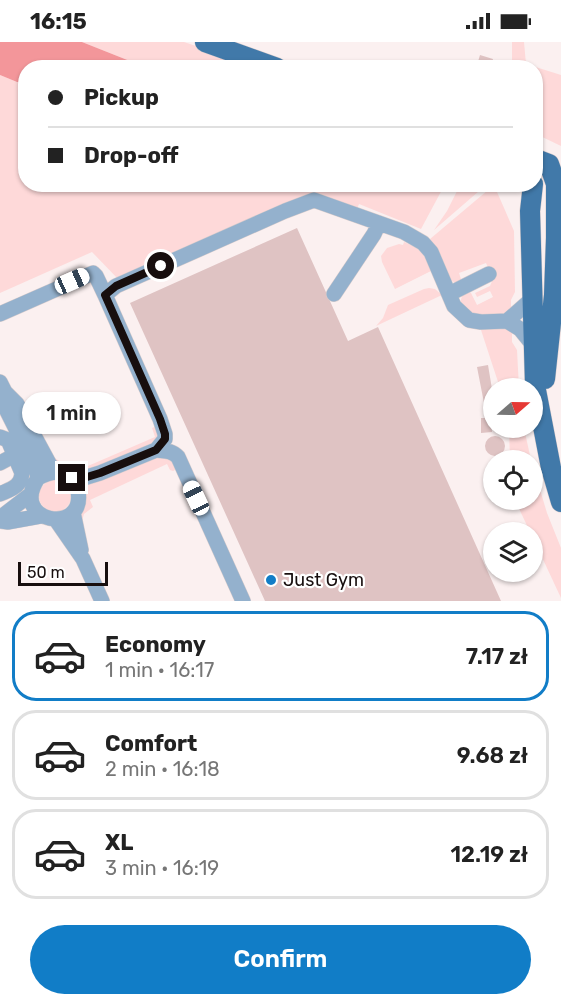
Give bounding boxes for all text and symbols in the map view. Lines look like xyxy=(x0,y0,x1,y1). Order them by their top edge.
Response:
text: 16:15 xyxy=(30,8,87,35)
text: Pickup xyxy=(84,84,159,111)
text: Drop-off xyxy=(84,142,179,169)
route start xyxy=(147,252,174,279)
car xyxy=(52,265,92,297)
north arrow xyxy=(483,378,543,438)
map controls xyxy=(483,378,543,582)
callout: 1 min xyxy=(22,391,122,433)
text: 1 min xyxy=(46,401,97,425)
button: locate xyxy=(483,450,543,510)
route end xyxy=(58,464,85,491)
car xyxy=(180,478,212,518)
button: layers xyxy=(483,522,543,582)
scale bar xyxy=(18,559,108,586)
text: 50 m xyxy=(27,563,65,582)
place label: Just Gym xyxy=(283,569,364,591)
marker: Just Gym xyxy=(264,573,278,587)
icon: car xyxy=(33,629,87,683)
text: Economy xyxy=(105,631,206,658)
text: 7.17 zł xyxy=(466,643,528,670)
text: 1 min · 16:17 xyxy=(105,658,214,682)
icon: car xyxy=(33,728,87,782)
text: Comfort xyxy=(105,730,197,757)
text: 9.68 zł xyxy=(457,742,528,769)
text: 2 min · 16:18 xyxy=(105,757,220,781)
icon: car xyxy=(33,827,87,881)
text: XL xyxy=(105,829,133,856)
text: 12.19 zł xyxy=(451,841,528,868)
text: 3 min · 16:19 xyxy=(105,856,219,880)
button: Confirm xyxy=(30,925,531,994)

